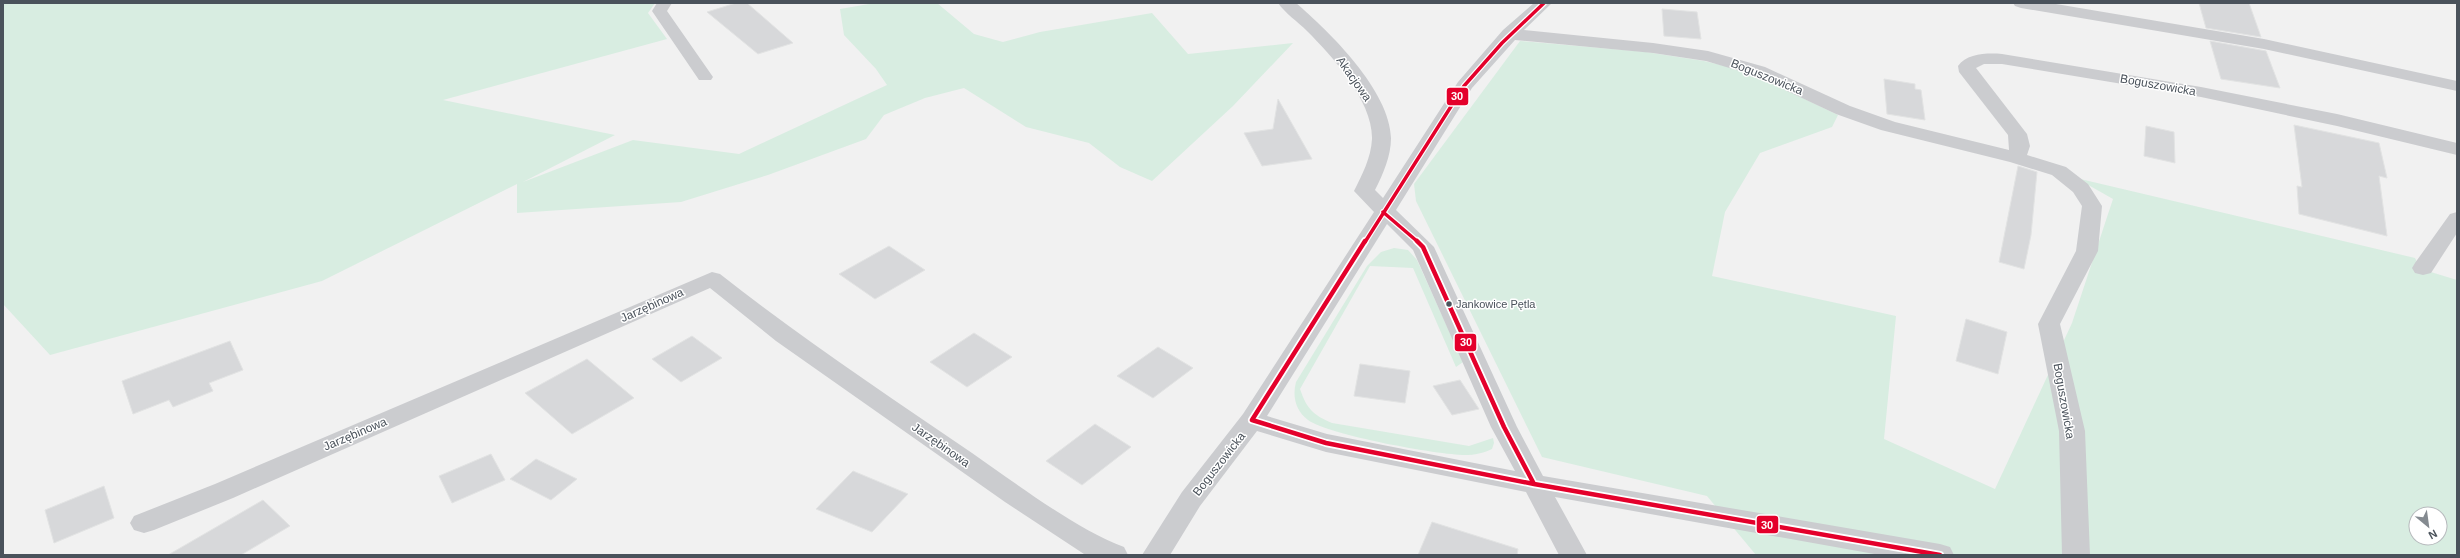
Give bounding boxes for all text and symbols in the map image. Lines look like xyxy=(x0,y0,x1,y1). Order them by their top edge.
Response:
street label: Akacjowa xyxy=(1334,54,1375,104)
street label: Boguszowicka xyxy=(1729,56,1805,98)
street label: Boguszowicka xyxy=(2119,71,2197,99)
line badge: 30 xyxy=(1446,87,1469,106)
text: 30 xyxy=(1451,90,1463,102)
street label: Jarzębinowa xyxy=(618,285,686,325)
place label: Jankowice Pętla xyxy=(1456,298,1536,310)
marker: Jankowice Pętla xyxy=(1444,299,1454,309)
line badge: 30 xyxy=(1454,333,1477,352)
text: 30 xyxy=(1460,336,1472,348)
street label: Boguszowicka xyxy=(2050,362,2078,440)
street label: Jarzębinowa xyxy=(321,414,389,454)
street label: Jarzębinowa xyxy=(909,420,973,470)
street label: Boguszowicka xyxy=(1190,429,1248,499)
north arrow xyxy=(2408,506,2448,546)
line badge: 30 xyxy=(1756,515,1779,534)
text: 30 xyxy=(1761,519,1773,531)
text: N xyxy=(2426,528,2439,542)

